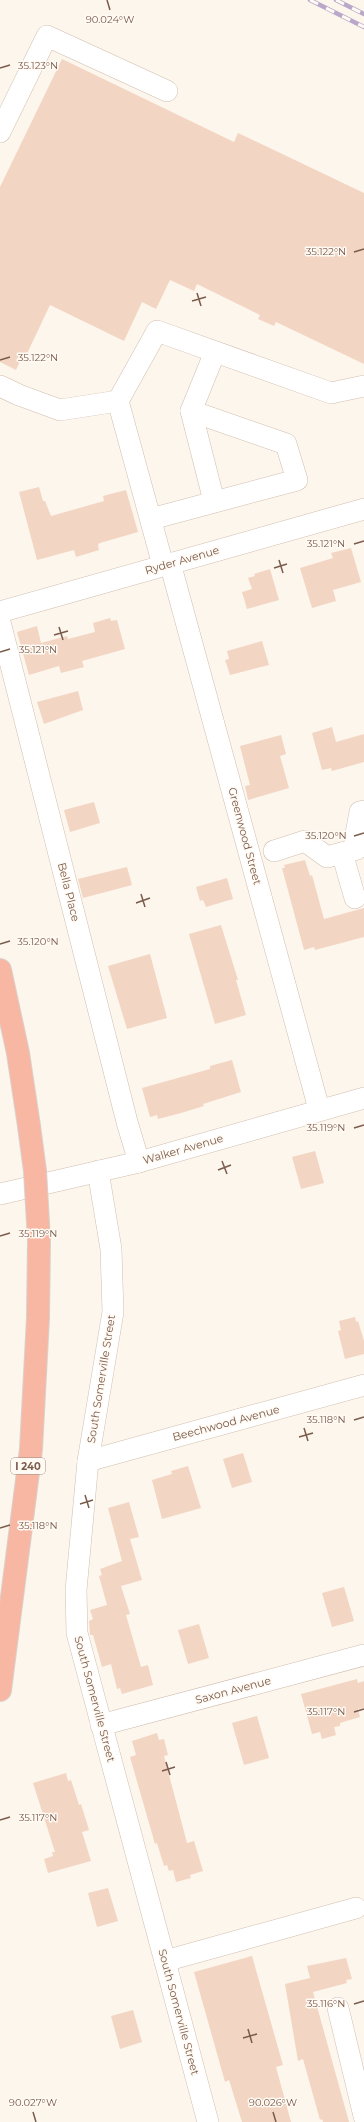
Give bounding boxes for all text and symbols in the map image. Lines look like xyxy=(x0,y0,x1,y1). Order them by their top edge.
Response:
text: 90.024°W xyxy=(86,13,134,26)
text: 35.123°N xyxy=(18,59,58,72)
text: 35.122°N xyxy=(306,245,346,258)
text: 35.122°N xyxy=(18,351,58,364)
text: 35.121°N xyxy=(307,537,345,550)
street label: Ryder Avenue xyxy=(143,543,221,577)
text: 35.121°N xyxy=(19,643,57,656)
street label: Greenwood Street xyxy=(225,786,265,887)
text: 35.120°N xyxy=(305,829,347,842)
street label: Bella Place xyxy=(55,861,83,923)
text: 35.120°N xyxy=(17,935,59,948)
text: 35.119°N xyxy=(307,1121,345,1134)
street label: Walker Avenue xyxy=(141,1131,225,1167)
text: 35.119°N xyxy=(19,1227,57,1240)
street label: South Somerville Street xyxy=(84,1313,118,1444)
street label: Beechwood Avenue xyxy=(171,1402,281,1444)
text: 35.118°N xyxy=(306,1413,346,1426)
road number: I 240 xyxy=(11,1458,45,1474)
text: 35.118°N xyxy=(18,1519,58,1532)
street label: South Somerville Street xyxy=(71,1634,119,1764)
street label: Saxon Avenue xyxy=(194,1673,273,1707)
text: 35.117°N xyxy=(307,1705,345,1718)
text: 35.117°N xyxy=(19,1811,57,1824)
street label: South Somerville Street xyxy=(155,1947,203,2077)
text: 35.116°N xyxy=(307,1997,345,2010)
text: 90.027°W xyxy=(9,2096,57,2109)
text: 90.026°W xyxy=(249,2096,297,2109)

